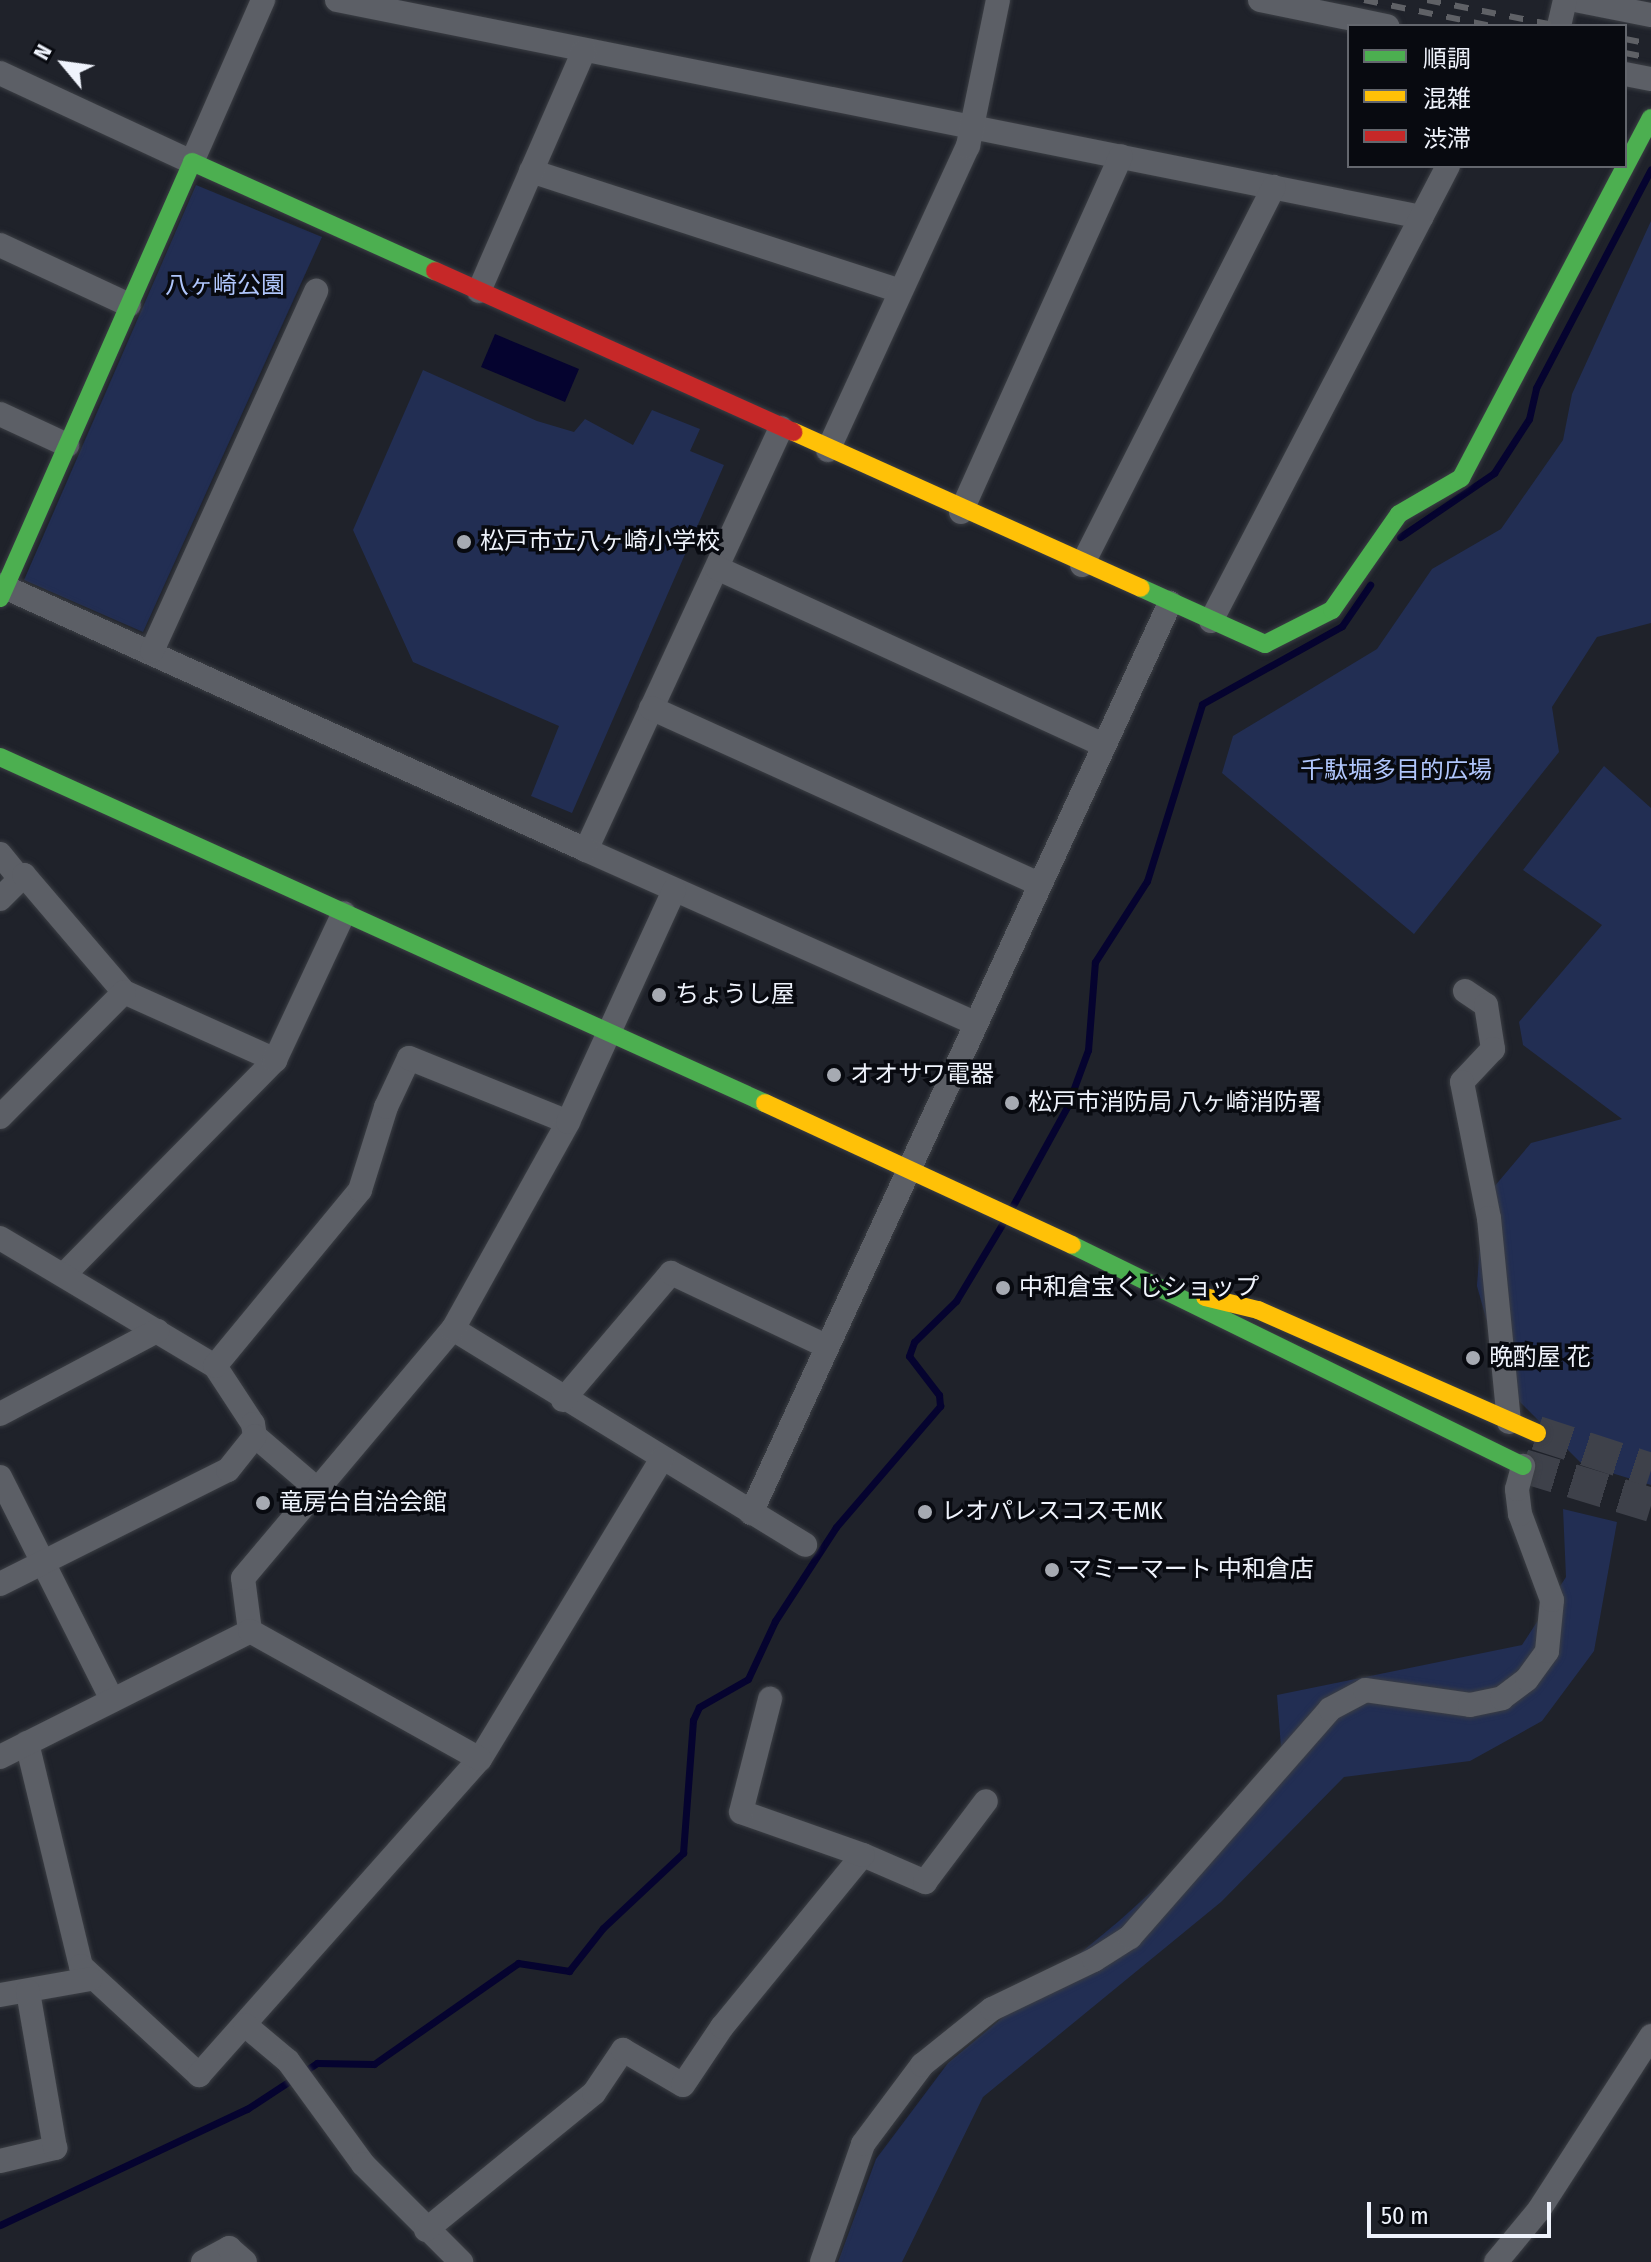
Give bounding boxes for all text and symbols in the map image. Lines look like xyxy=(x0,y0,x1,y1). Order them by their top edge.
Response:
north arrow xyxy=(24,24,104,104)
legend xyxy=(1347,24,1627,168)
text: N xyxy=(28,40,58,64)
text: 順調 xyxy=(1423,45,1471,73)
text: 混雑 xyxy=(1423,85,1471,113)
text: 渋滞 xyxy=(1423,125,1471,153)
park label: 八ヶ崎公園 xyxy=(165,272,285,300)
place label: 松戸市立八ヶ崎小学校 xyxy=(480,528,720,556)
marker: 松戸市立八ヶ崎小学校 xyxy=(455,533,473,551)
park label: 千駄堀多目的広場 xyxy=(1300,757,1492,785)
place label: ちょうし屋 xyxy=(675,981,795,1009)
marker: ちょうし屋 xyxy=(650,986,668,1004)
place label: オオサワ電器 xyxy=(850,1061,994,1089)
marker: オオサワ電器 xyxy=(825,1066,843,1084)
place label: 松戸市消防局 八ヶ崎消防署 xyxy=(1028,1089,1322,1117)
marker: 松戸市消防局 八ヶ崎消防署 xyxy=(1003,1094,1021,1112)
place label: 中和倉宝くじショップ xyxy=(1019,1274,1259,1302)
marker: 中和倉宝くじショップ xyxy=(994,1279,1012,1297)
place label: 晩酌屋 花 xyxy=(1489,1344,1591,1372)
marker: 晩酌屋 花 xyxy=(1464,1349,1482,1367)
place label: 竜房台自治会館 xyxy=(279,1489,447,1517)
marker: 竜房台自治会館 xyxy=(254,1494,272,1512)
place label: レオパレスコスモMK xyxy=(941,1498,1163,1526)
marker: レオパレスコスモMK xyxy=(916,1503,934,1521)
place label: マミーマート 中和倉店 xyxy=(1068,1556,1314,1584)
marker: マミーマート 中和倉店 xyxy=(1043,1561,1061,1579)
scale bar xyxy=(1371,2186,1555,2236)
text: 50 m xyxy=(1381,2202,1429,2230)

